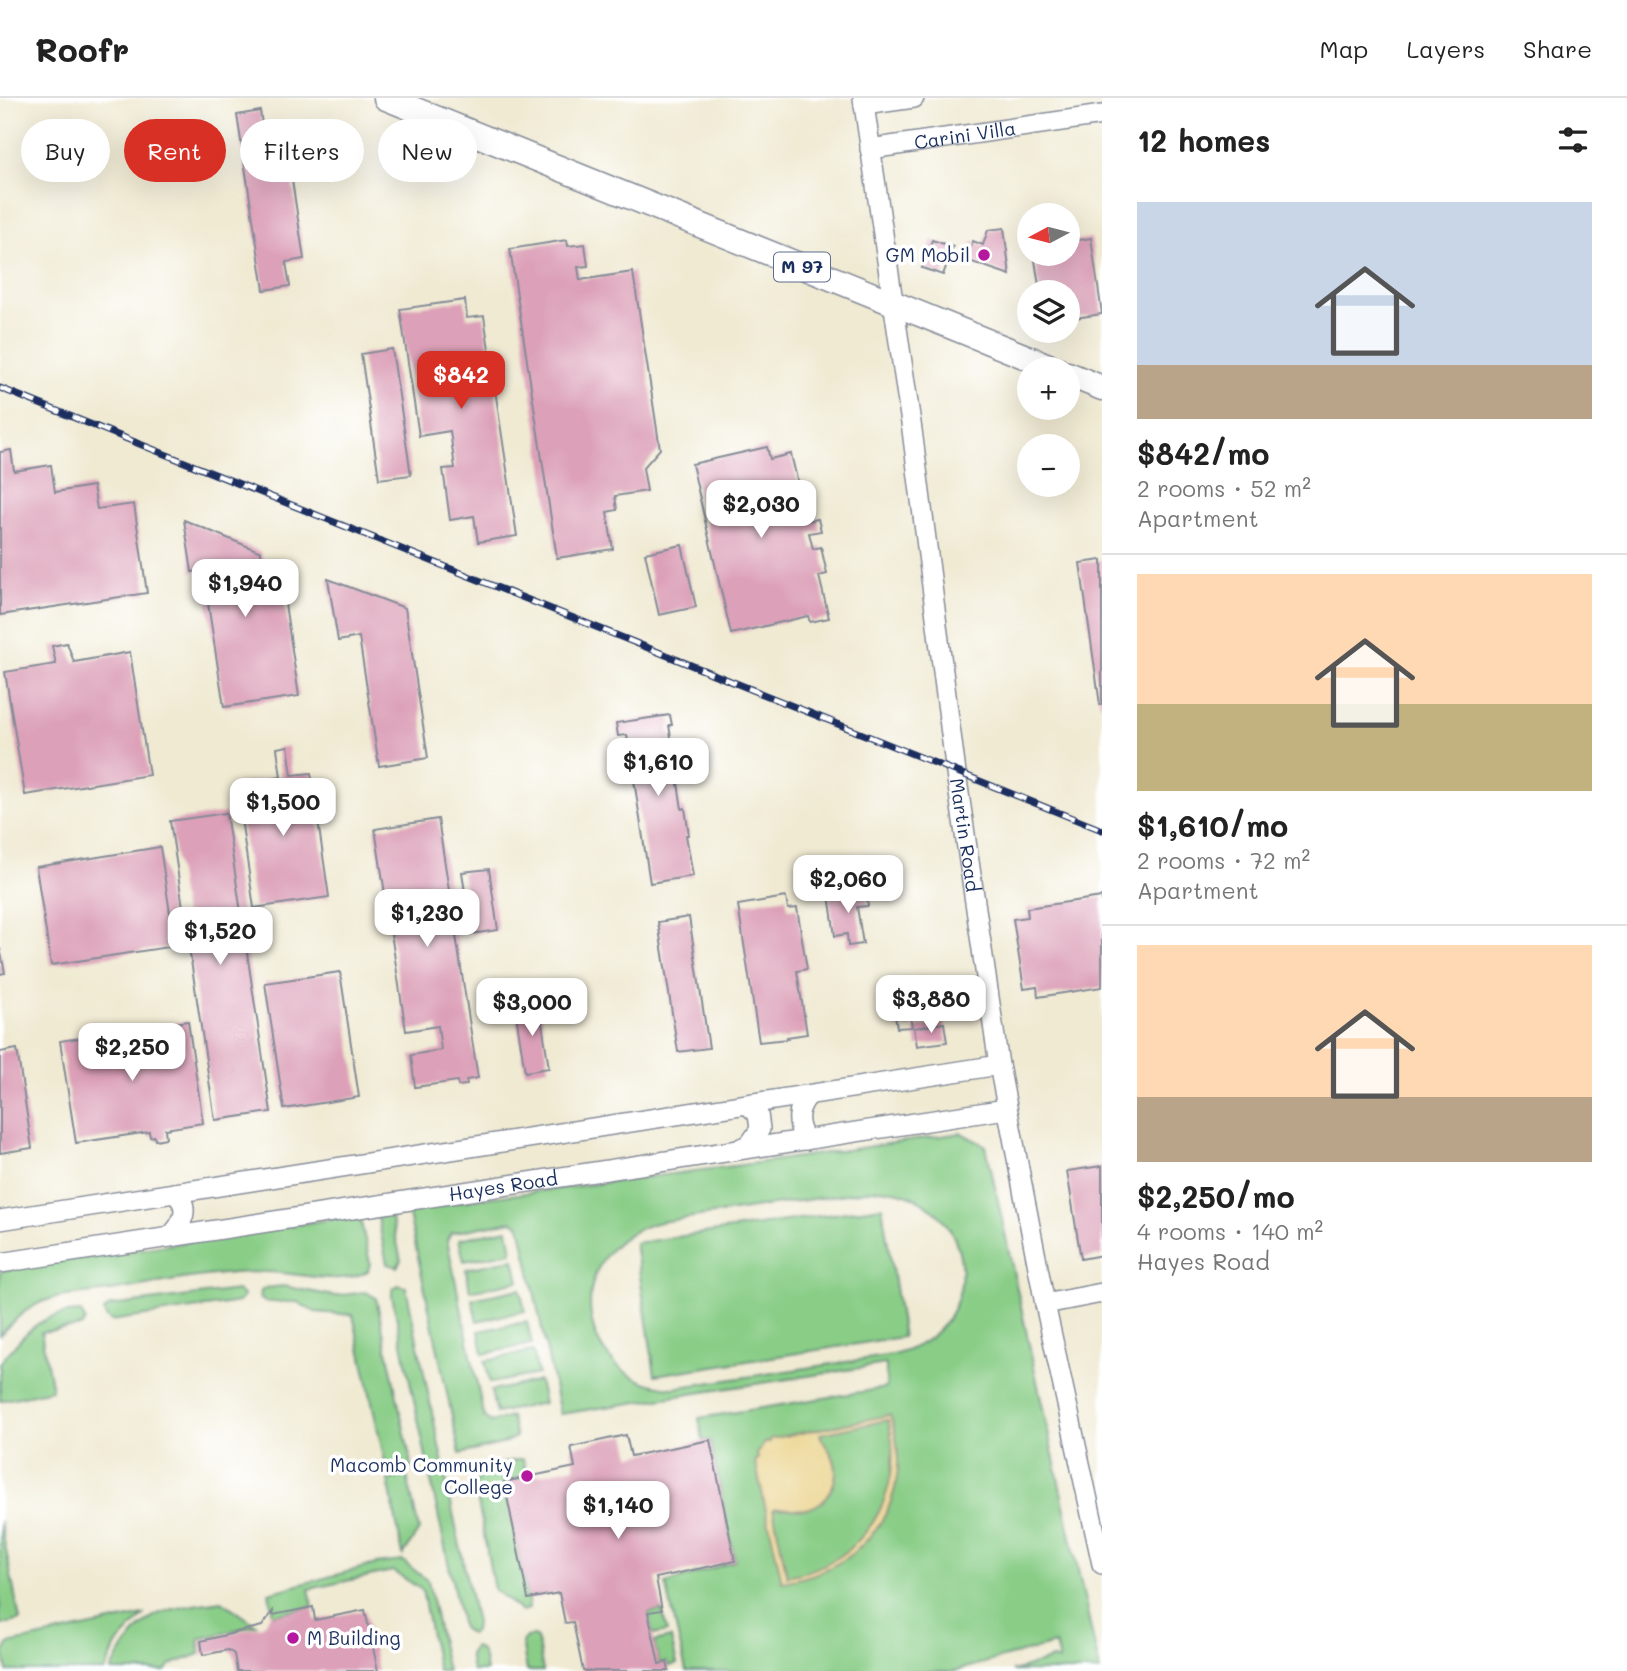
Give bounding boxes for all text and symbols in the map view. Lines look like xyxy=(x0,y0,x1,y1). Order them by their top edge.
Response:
text: Roofr xyxy=(35,27,129,70)
text: Map xyxy=(1320,33,1368,64)
text: Layers xyxy=(1406,33,1485,64)
text: Share xyxy=(1523,33,1592,64)
street label: Carini Villa xyxy=(912,115,1018,154)
chip: Buy xyxy=(21,119,110,182)
chip: Rent xyxy=(124,119,226,182)
chip: Filters xyxy=(240,119,364,182)
chip: New xyxy=(378,119,477,182)
text: 12 homes xyxy=(1137,120,1270,160)
icon: filters xyxy=(1554,121,1592,159)
north arrow xyxy=(1017,203,1080,266)
map controls xyxy=(1017,203,1080,497)
place label: GM Mobil xyxy=(886,242,970,267)
marker: GM Mobil xyxy=(976,247,992,263)
icon: home xyxy=(1302,248,1428,374)
road number: M 97 xyxy=(774,252,830,282)
button: layers xyxy=(1017,280,1080,343)
pin: $842 xyxy=(420,352,502,411)
button: + xyxy=(1017,357,1080,420)
text: $842 xyxy=(433,359,489,389)
text: $842/mo xyxy=(1137,433,1269,473)
button: − xyxy=(1017,434,1080,497)
text: 2 rooms · 52 m² xyxy=(1137,473,1311,503)
pin: $2,030 xyxy=(704,480,818,540)
text: $2,030 xyxy=(722,488,800,518)
text: Apartment xyxy=(1137,503,1259,533)
pin: $1,940 xyxy=(188,560,302,619)
text: $1,940 xyxy=(208,567,282,597)
icon: home xyxy=(1302,620,1428,746)
pin: $1,610 xyxy=(601,738,715,798)
text: $1,610 xyxy=(623,746,693,776)
street label: Martin Road xyxy=(945,776,986,893)
pin: $1,500 xyxy=(226,778,340,838)
text: $1,500 xyxy=(246,786,320,816)
text: $1,610/mo xyxy=(1137,805,1288,845)
text: 2 rooms · 72 m² xyxy=(1137,845,1310,875)
pin: $2,060 xyxy=(791,856,905,915)
text: $2,060 xyxy=(809,863,887,893)
text: Apartment xyxy=(1137,875,1259,905)
pin: $1,230 xyxy=(370,890,484,949)
text: $1,230 xyxy=(391,897,463,927)
pin: $1,520 xyxy=(163,908,277,967)
text: $1,520 xyxy=(184,915,256,945)
pin: $3,880 xyxy=(874,976,988,1035)
pin: $3,000 xyxy=(475,978,589,1038)
text: $3,880 xyxy=(892,983,970,1013)
text: $3,000 xyxy=(492,986,572,1016)
icon: home xyxy=(1302,991,1428,1117)
pin: $2,250 xyxy=(75,1024,189,1083)
text: $2,250 xyxy=(94,1031,170,1061)
street label: Hayes Road xyxy=(447,1165,559,1206)
text: $2,250/mo xyxy=(1137,1176,1295,1216)
text: 4 rooms · 140 m² xyxy=(1137,1216,1323,1246)
text: Hayes Road xyxy=(1137,1246,1270,1276)
place label: Macomb Community College xyxy=(330,1452,513,1499)
marker: Macomb Community College xyxy=(519,1468,535,1484)
pin: $1,140 xyxy=(561,1482,675,1541)
text: $1,140 xyxy=(582,1489,654,1519)
place label: M Building xyxy=(307,1625,400,1650)
marker: M Building xyxy=(285,1630,301,1646)

